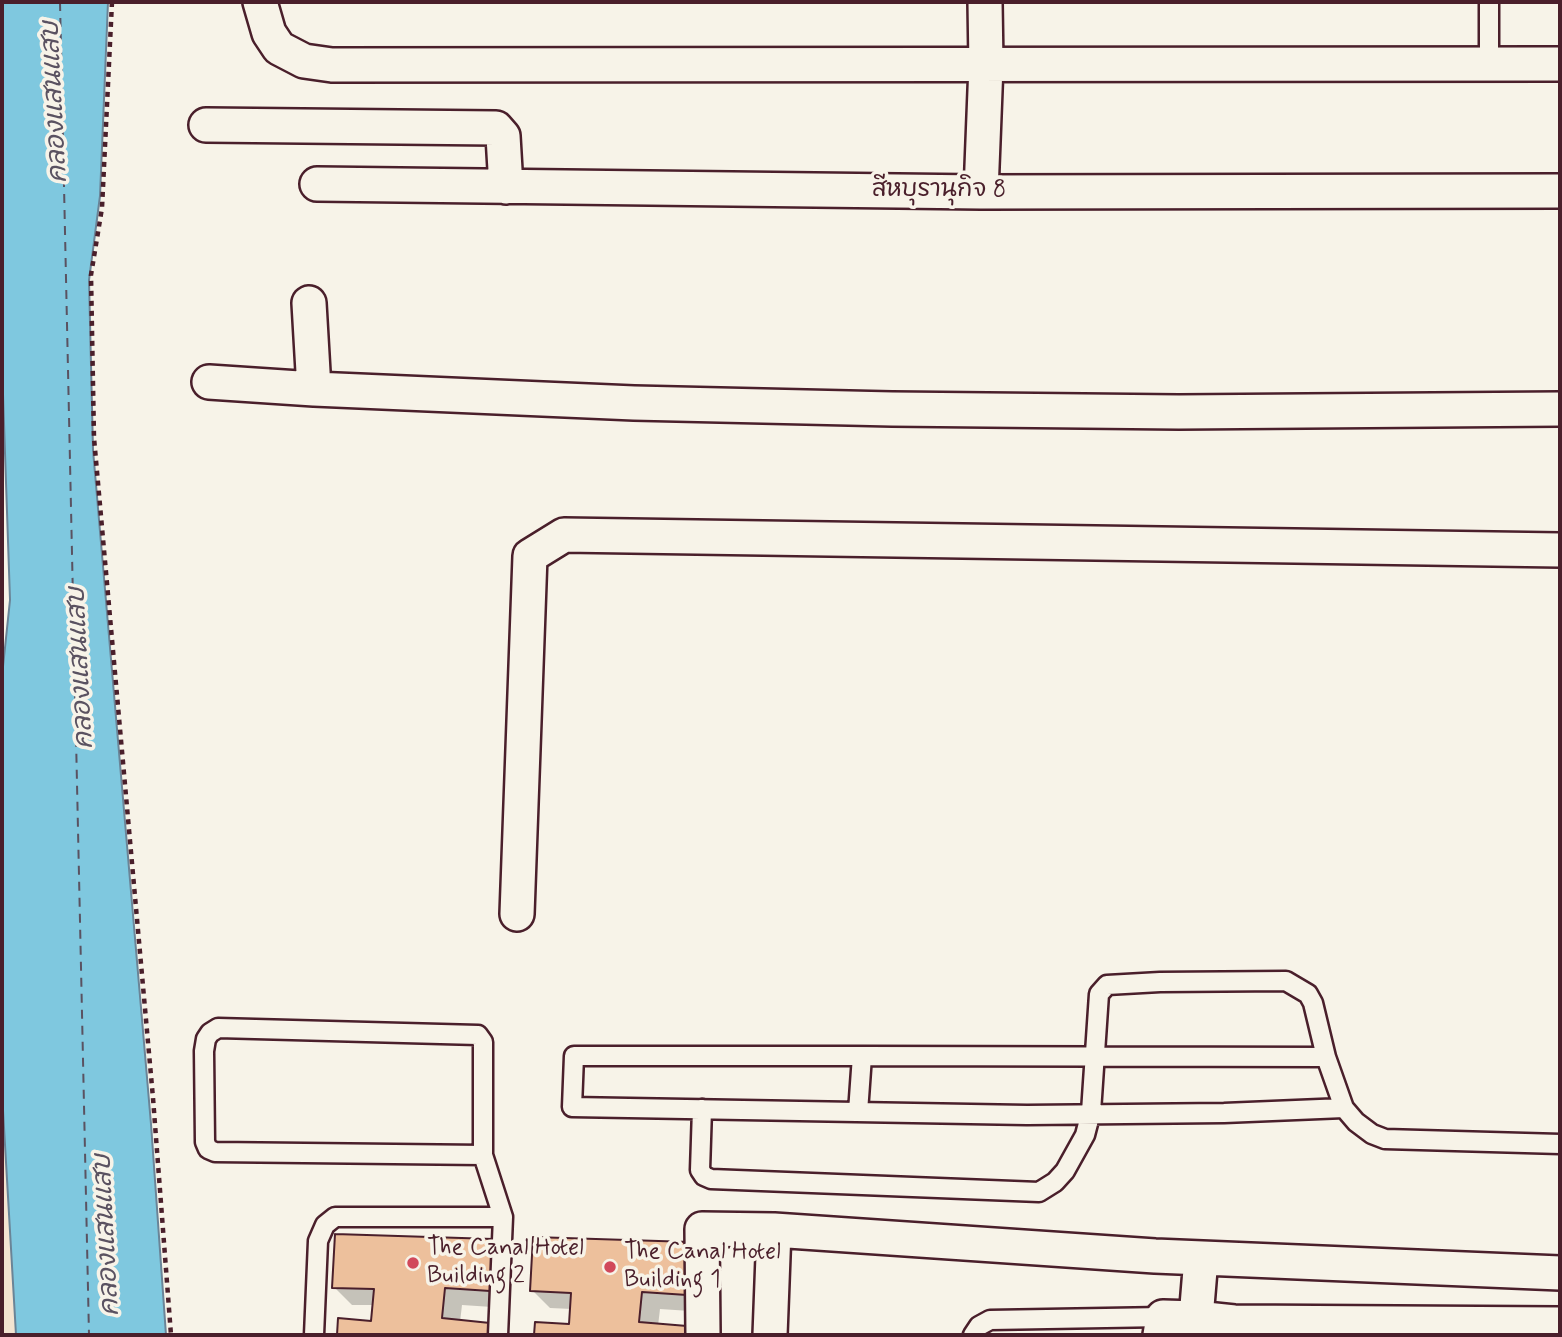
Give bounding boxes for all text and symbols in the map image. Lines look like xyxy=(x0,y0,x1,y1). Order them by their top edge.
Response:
water label: คลองแสนแสบ xyxy=(36,20,76,184)
street label: สีหบุรานุกิจ 8 xyxy=(872,177,1006,205)
water label: คลองแสนแสบ xyxy=(62,586,102,750)
water label: คลองแสนแสบ xyxy=(88,1153,128,1317)
place label: The Canal Hotel Building 2 xyxy=(427,1235,584,1291)
place label: The Canal Hotel Building 1 xyxy=(624,1239,781,1295)
marker: The Canal Hotel Building 2 xyxy=(405,1255,421,1271)
marker: The Canal Hotel Building 1 xyxy=(602,1259,618,1275)

